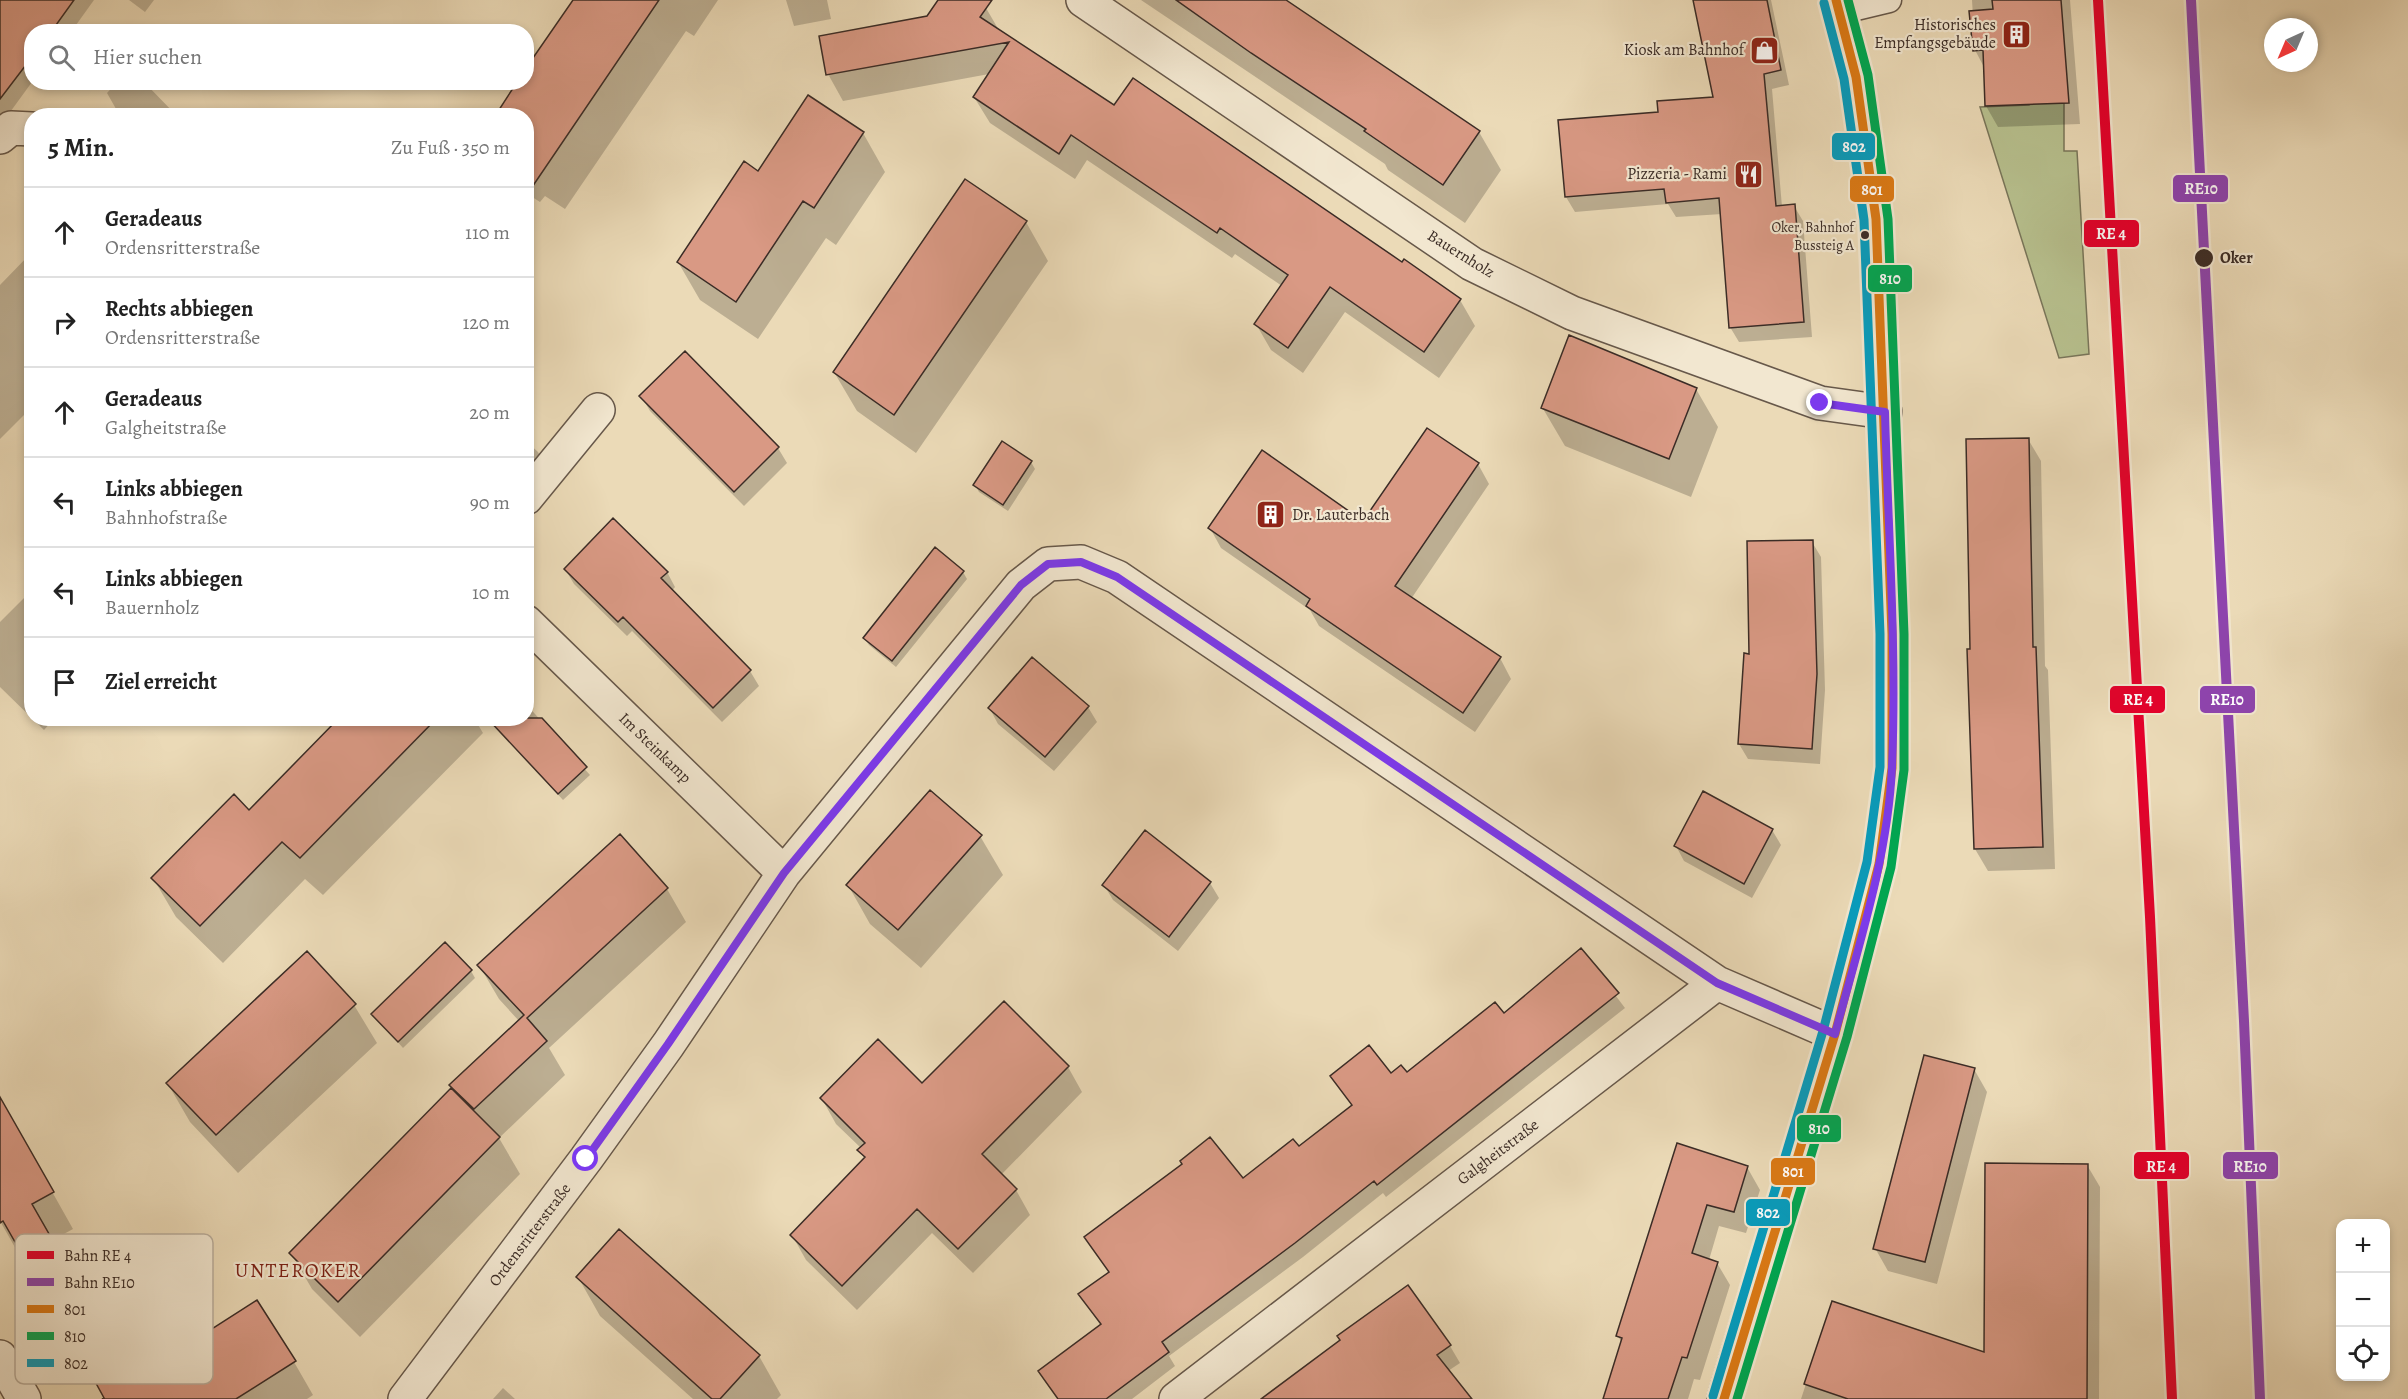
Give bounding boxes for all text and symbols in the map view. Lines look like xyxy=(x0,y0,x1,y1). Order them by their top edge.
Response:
place label: Historisches Empfangsgebäude xyxy=(1874,14,1996,54)
building icon: Historisches Empfangsgebäude xyxy=(2001,18,2033,50)
north arrow xyxy=(2264,18,2318,72)
search box xyxy=(24,24,534,90)
shop icon: Kiosk am Bahnhof xyxy=(1749,34,1781,66)
place label: Kiosk am Bahnhof xyxy=(1624,39,1747,61)
icon: search xyxy=(45,41,78,74)
text: Hier suchen xyxy=(93,42,202,72)
text: 5 Min. xyxy=(48,130,115,165)
line badge: 802 xyxy=(1831,132,1876,161)
text: Zu Fuß · 350 m xyxy=(391,134,510,161)
text: 802 xyxy=(1842,136,1866,158)
restaurant icon: Pizzeria - Rami xyxy=(1732,158,1764,190)
place label: Pizzeria - Rami xyxy=(1627,163,1727,185)
line badge: RE10 xyxy=(2172,174,2229,203)
line badge: 801 xyxy=(1849,175,1895,203)
text: RE10 xyxy=(2184,178,2218,200)
text: 801 xyxy=(1861,179,1883,201)
text: Geradeaus xyxy=(105,204,202,234)
icon: ahead xyxy=(48,216,81,249)
place label: Oker, Bahnhof Bussteig A xyxy=(1771,218,1856,255)
text: 110 m xyxy=(465,219,510,246)
line badge: RE 4 xyxy=(2083,219,2140,248)
text: RE 4 xyxy=(2096,223,2127,245)
street label: Bauernholz xyxy=(1423,225,1499,283)
marker: Oker, Bahnhof Bussteig A xyxy=(1859,229,1871,241)
text: Ordensritterstraße xyxy=(105,234,260,261)
marker: Oker xyxy=(2193,247,2215,269)
place label: Oker xyxy=(2220,247,2253,269)
line badge: 810 xyxy=(1867,264,1913,293)
text: 810 xyxy=(1879,268,1901,290)
text: Rechts abbiegen xyxy=(105,294,253,324)
icon: right xyxy=(48,306,81,339)
text: 120 m xyxy=(462,309,510,336)
text: Ordensritterstraße xyxy=(105,324,260,351)
text: Geradeaus xyxy=(105,384,202,414)
route end xyxy=(1806,389,1832,415)
icon: ahead xyxy=(48,396,81,429)
text: 20 m xyxy=(469,399,510,426)
text: Galgheitstraße xyxy=(105,414,226,441)
text: Links abbiegen xyxy=(105,474,243,504)
icon: left xyxy=(48,486,81,519)
text: 90 m xyxy=(470,489,510,516)
building icon: Dr. Lauterbach xyxy=(1255,499,1287,531)
text: Bahnhofstraße xyxy=(105,504,227,531)
place label: Dr. Lauterbach xyxy=(1292,504,1390,526)
text: Links abbiegen xyxy=(105,564,243,594)
icon: left xyxy=(48,576,81,609)
text: 10 m xyxy=(472,579,510,606)
text: Bauernholz xyxy=(105,594,199,621)
icon: arrive xyxy=(48,666,81,699)
text: Ziel erreicht xyxy=(105,667,217,697)
line badge: RE 4 xyxy=(2109,685,2166,714)
line badge: RE10 xyxy=(2199,685,2256,714)
text: RE 4 xyxy=(2123,689,2154,711)
text: RE10 xyxy=(2210,689,2244,711)
street label: Im Steinkamp xyxy=(614,708,696,788)
street label: Galgheitstraße xyxy=(1453,1114,1543,1190)
line badge: 810 xyxy=(1796,1114,1842,1143)
text: 810 xyxy=(1808,1118,1830,1140)
route start xyxy=(572,1145,598,1171)
line badge: RE 4 xyxy=(2133,1151,2190,1180)
line badge: RE10 xyxy=(2222,1151,2279,1180)
text: RE 4 xyxy=(2146,1156,2177,1178)
text: RE10 xyxy=(2233,1156,2267,1178)
line badge: 801 xyxy=(1770,1157,1816,1186)
text: 801 xyxy=(1782,1161,1804,1183)
street label: Ordensritterstraße xyxy=(484,1179,576,1291)
line badge: 802 xyxy=(1745,1198,1791,1227)
text: 802 xyxy=(1756,1202,1780,1224)
map controls xyxy=(2336,1219,2390,1381)
button: + xyxy=(2336,1219,2390,1273)
legend xyxy=(15,1234,213,1384)
text: Bahn RE 4 xyxy=(64,1245,131,1267)
district label: UNTEROKER xyxy=(235,1257,361,1284)
text: Bahn RE10 xyxy=(64,1272,135,1294)
button: − xyxy=(2336,1273,2390,1327)
text: 801 xyxy=(64,1299,86,1321)
text: 810 xyxy=(64,1326,86,1348)
button: locate xyxy=(2336,1327,2390,1381)
text: 802 xyxy=(64,1353,88,1375)

